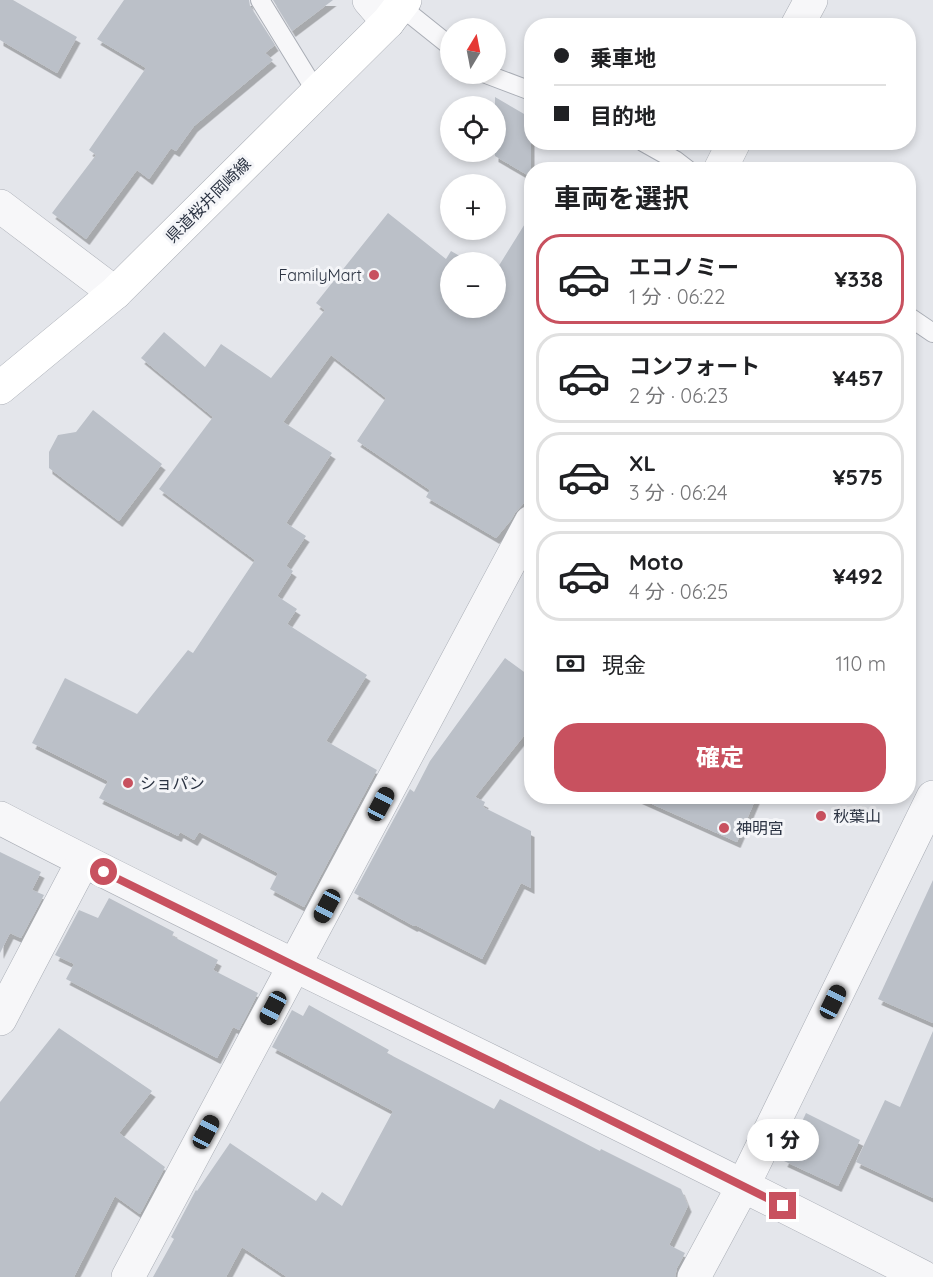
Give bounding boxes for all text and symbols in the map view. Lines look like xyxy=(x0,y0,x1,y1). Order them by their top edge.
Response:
north arrow xyxy=(440,18,506,84)
map controls xyxy=(440,18,506,318)
text: 乗車地 xyxy=(590,44,656,72)
button: locate xyxy=(440,96,506,162)
text: 目的地 xyxy=(590,102,656,130)
street label: 県道桜井岡崎線 xyxy=(161,153,255,247)
button: + xyxy=(440,174,506,240)
text: 車両を選択 xyxy=(554,181,689,215)
button: − xyxy=(440,252,506,318)
icon: car xyxy=(557,252,611,306)
text: エコノミー xyxy=(629,253,739,281)
place label: FamilyMart xyxy=(279,265,362,285)
text: ¥338 xyxy=(834,265,883,293)
marker: FamilyMart xyxy=(367,268,381,282)
text: 1 分 · 06:22 xyxy=(629,284,725,309)
icon: car xyxy=(557,351,611,405)
text: コンフォート xyxy=(629,352,760,380)
text: ¥457 xyxy=(832,364,883,392)
text: 2 分 · 06:23 xyxy=(629,383,728,408)
text: XL xyxy=(629,449,656,477)
icon: car xyxy=(557,450,611,504)
text: ¥575 xyxy=(832,463,883,491)
text: 3 分 · 06:24 xyxy=(629,480,727,505)
text: Moto xyxy=(629,548,683,576)
icon: car xyxy=(557,549,611,603)
text: ¥492 xyxy=(832,562,883,590)
text: 4 分 · 06:25 xyxy=(629,579,728,604)
icon: cash xyxy=(554,647,587,680)
text: 現金 xyxy=(602,651,646,679)
text: 110 m xyxy=(836,651,886,676)
button: 確定 xyxy=(554,723,886,792)
place label: ショパン xyxy=(140,773,205,793)
marker: ショパン xyxy=(121,776,135,790)
car xyxy=(365,784,397,824)
place label: 秋葉山 xyxy=(833,806,881,826)
marker: 秋葉山 xyxy=(814,809,828,823)
place label: 神明宮 xyxy=(736,818,784,838)
marker: 神明宮 xyxy=(717,821,731,835)
route start xyxy=(90,858,117,885)
car xyxy=(311,886,343,926)
car xyxy=(817,982,849,1022)
car xyxy=(257,988,289,1028)
car xyxy=(190,1112,222,1152)
callout: 1 分 xyxy=(747,1119,819,1161)
text: 1 分 xyxy=(766,1127,800,1152)
route end xyxy=(769,1192,796,1219)

